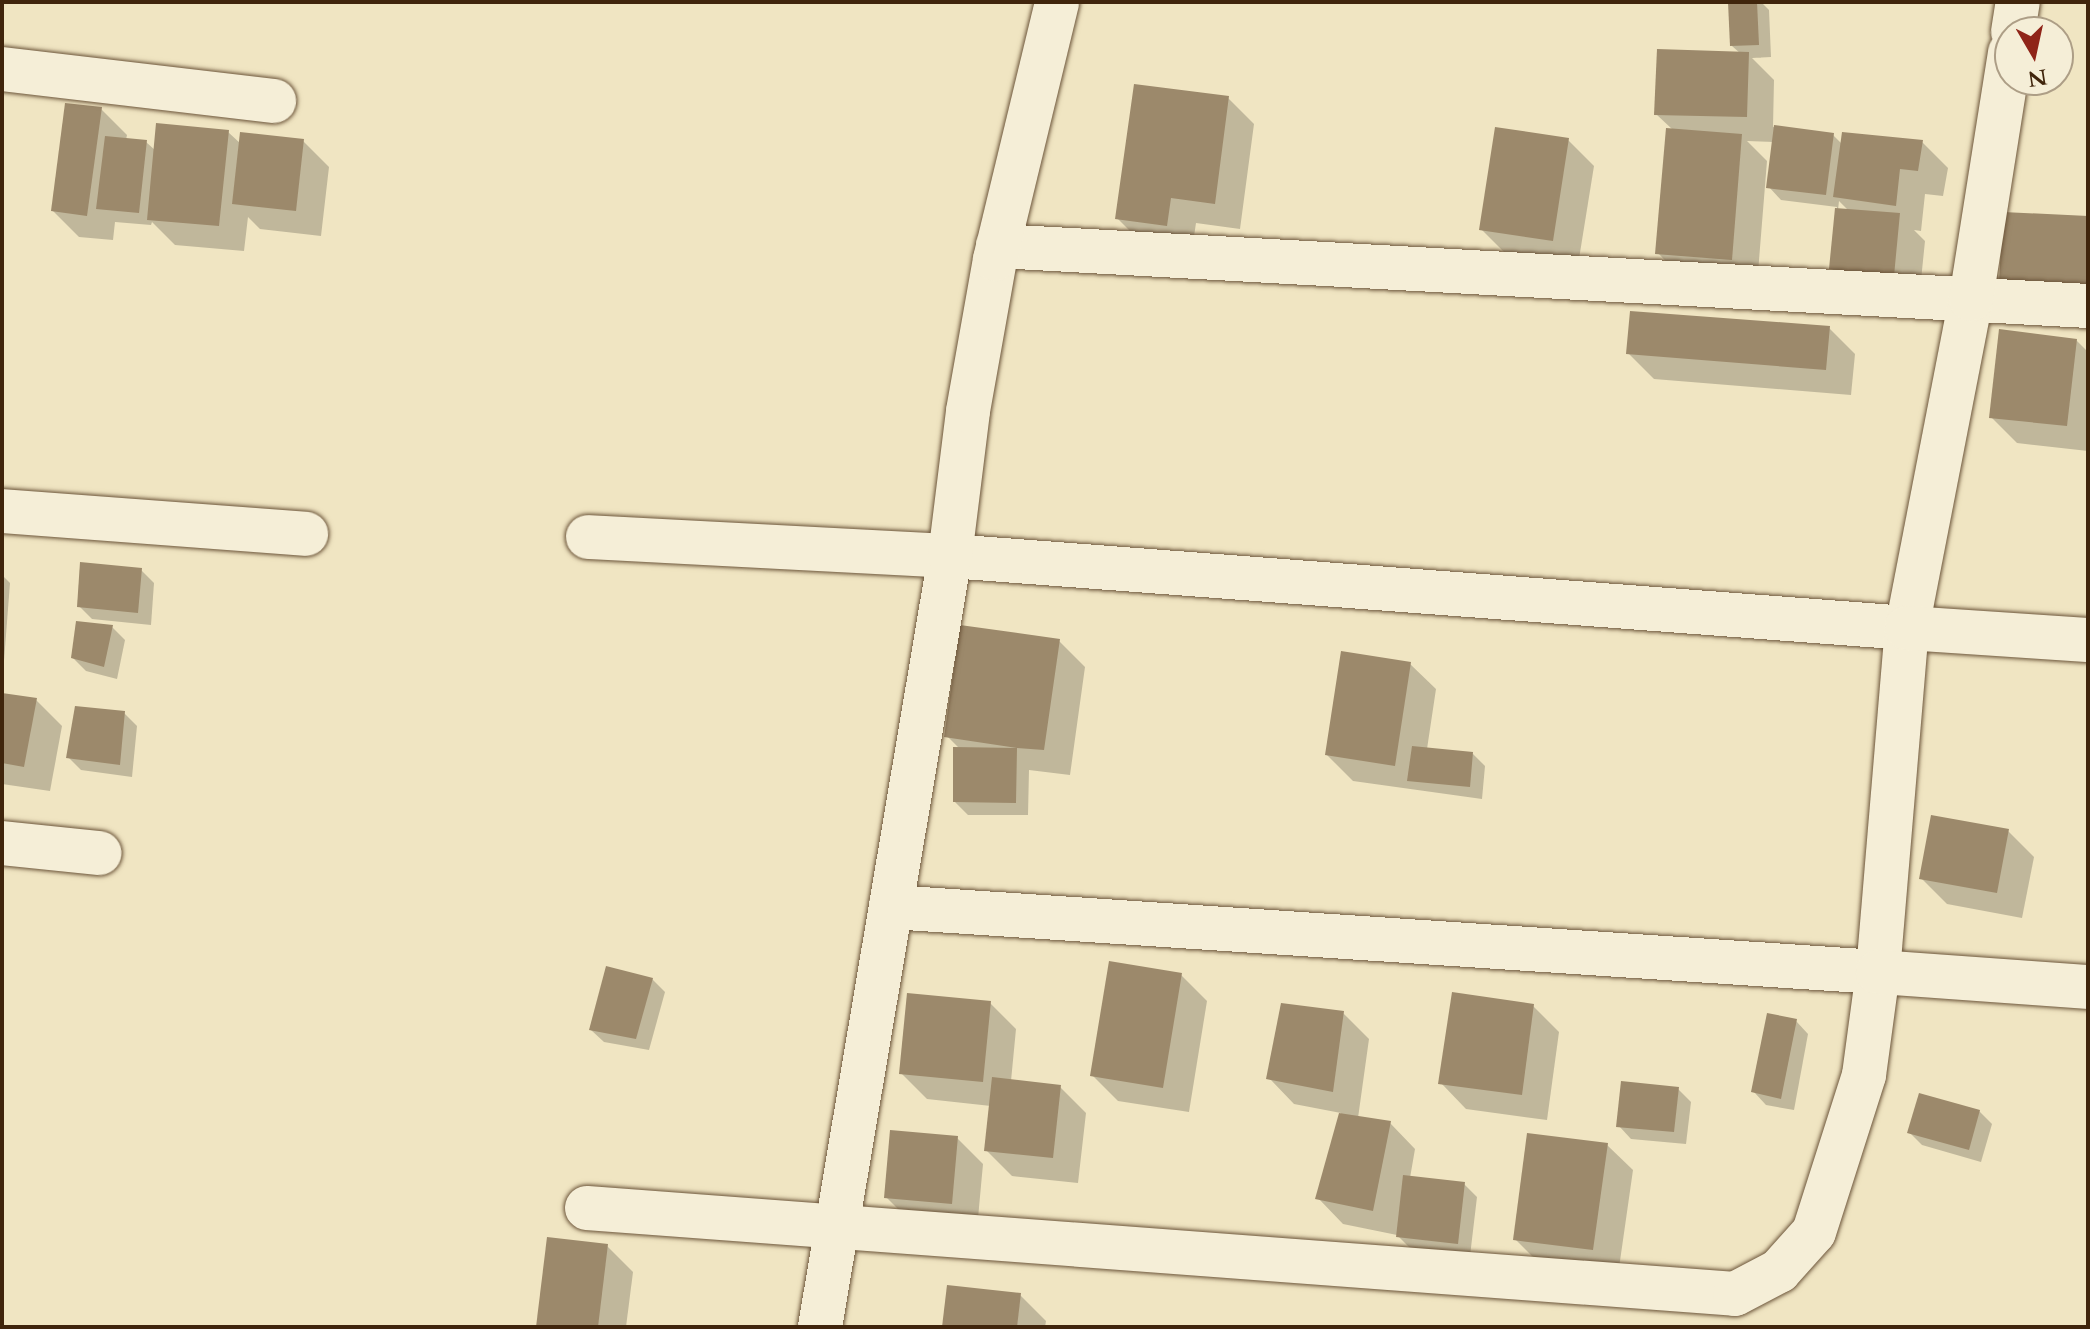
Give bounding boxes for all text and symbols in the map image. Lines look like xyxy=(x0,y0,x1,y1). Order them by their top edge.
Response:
north arrow xyxy=(1994,16,2074,96)
text: N xyxy=(2026,61,2049,94)

